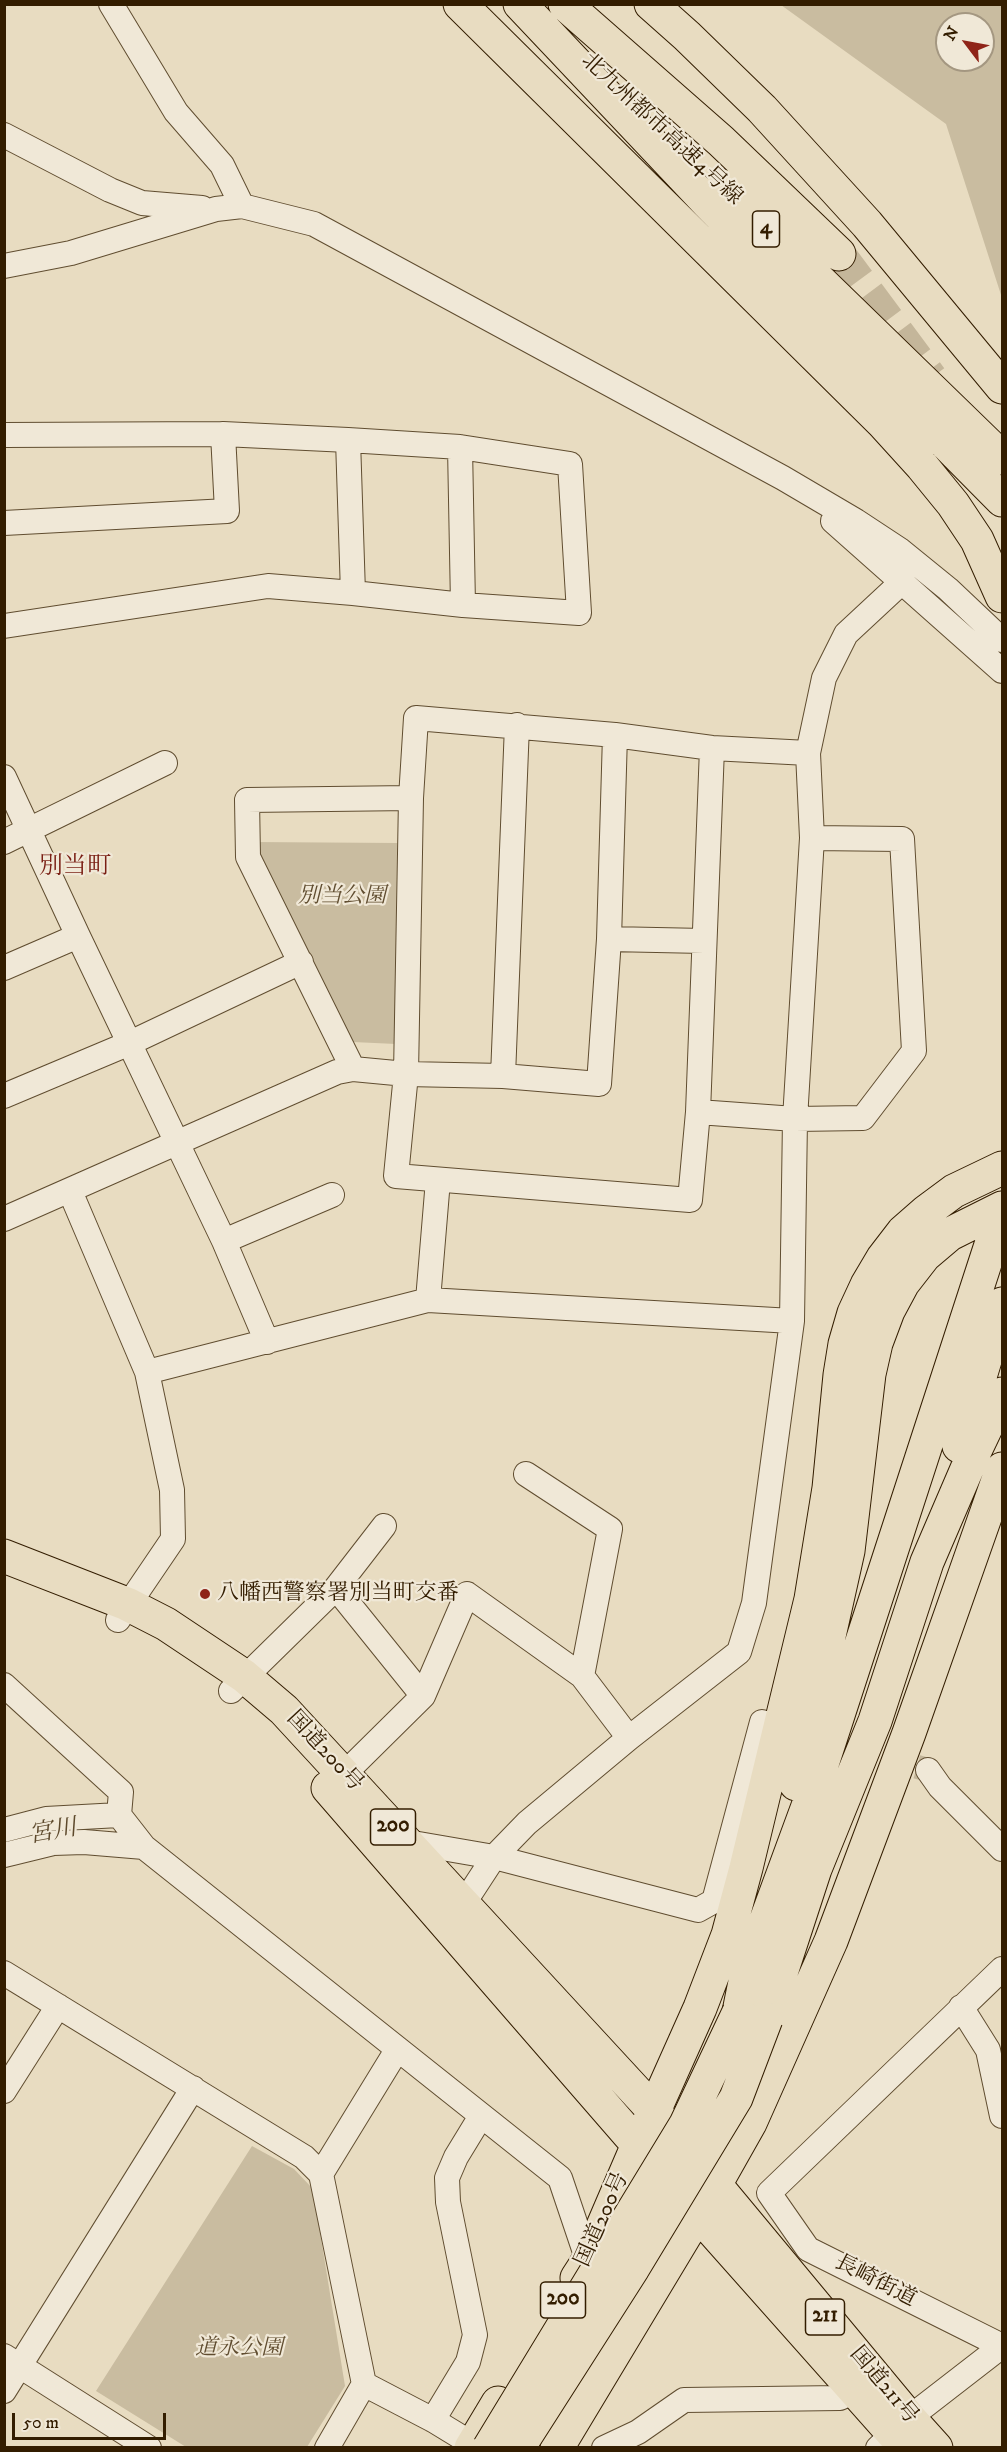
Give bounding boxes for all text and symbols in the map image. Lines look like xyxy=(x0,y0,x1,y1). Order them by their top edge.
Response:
north arrow xyxy=(935,12,995,72)
text: N xyxy=(939,23,963,44)
street label: 北九州都市高速4号線 xyxy=(575,49,747,211)
road number: 4 xyxy=(752,211,780,247)
district label: 別当町 xyxy=(39,854,111,882)
park label: 別当公園 xyxy=(298,884,386,910)
place label: 八幡西警察署別当町交番 xyxy=(217,1581,459,1607)
marker: 八幡西警察署別当町交番 xyxy=(198,1587,212,1601)
street label: 国道200号 xyxy=(280,1706,368,1798)
road number: 200 xyxy=(370,1809,416,1845)
water label: 宮川 xyxy=(27,1815,79,1851)
street label: 国道200号 xyxy=(571,2169,635,2271)
street label: 長崎街道 xyxy=(830,2250,920,2314)
road number: 200 xyxy=(540,2282,586,2318)
road number: 211 xyxy=(806,2299,844,2335)
park label: 道永公園 xyxy=(195,2336,283,2362)
street label: 国道211号 xyxy=(843,2342,923,2430)
scale bar xyxy=(15,2401,170,2439)
text: 50 m xyxy=(23,2412,59,2434)

